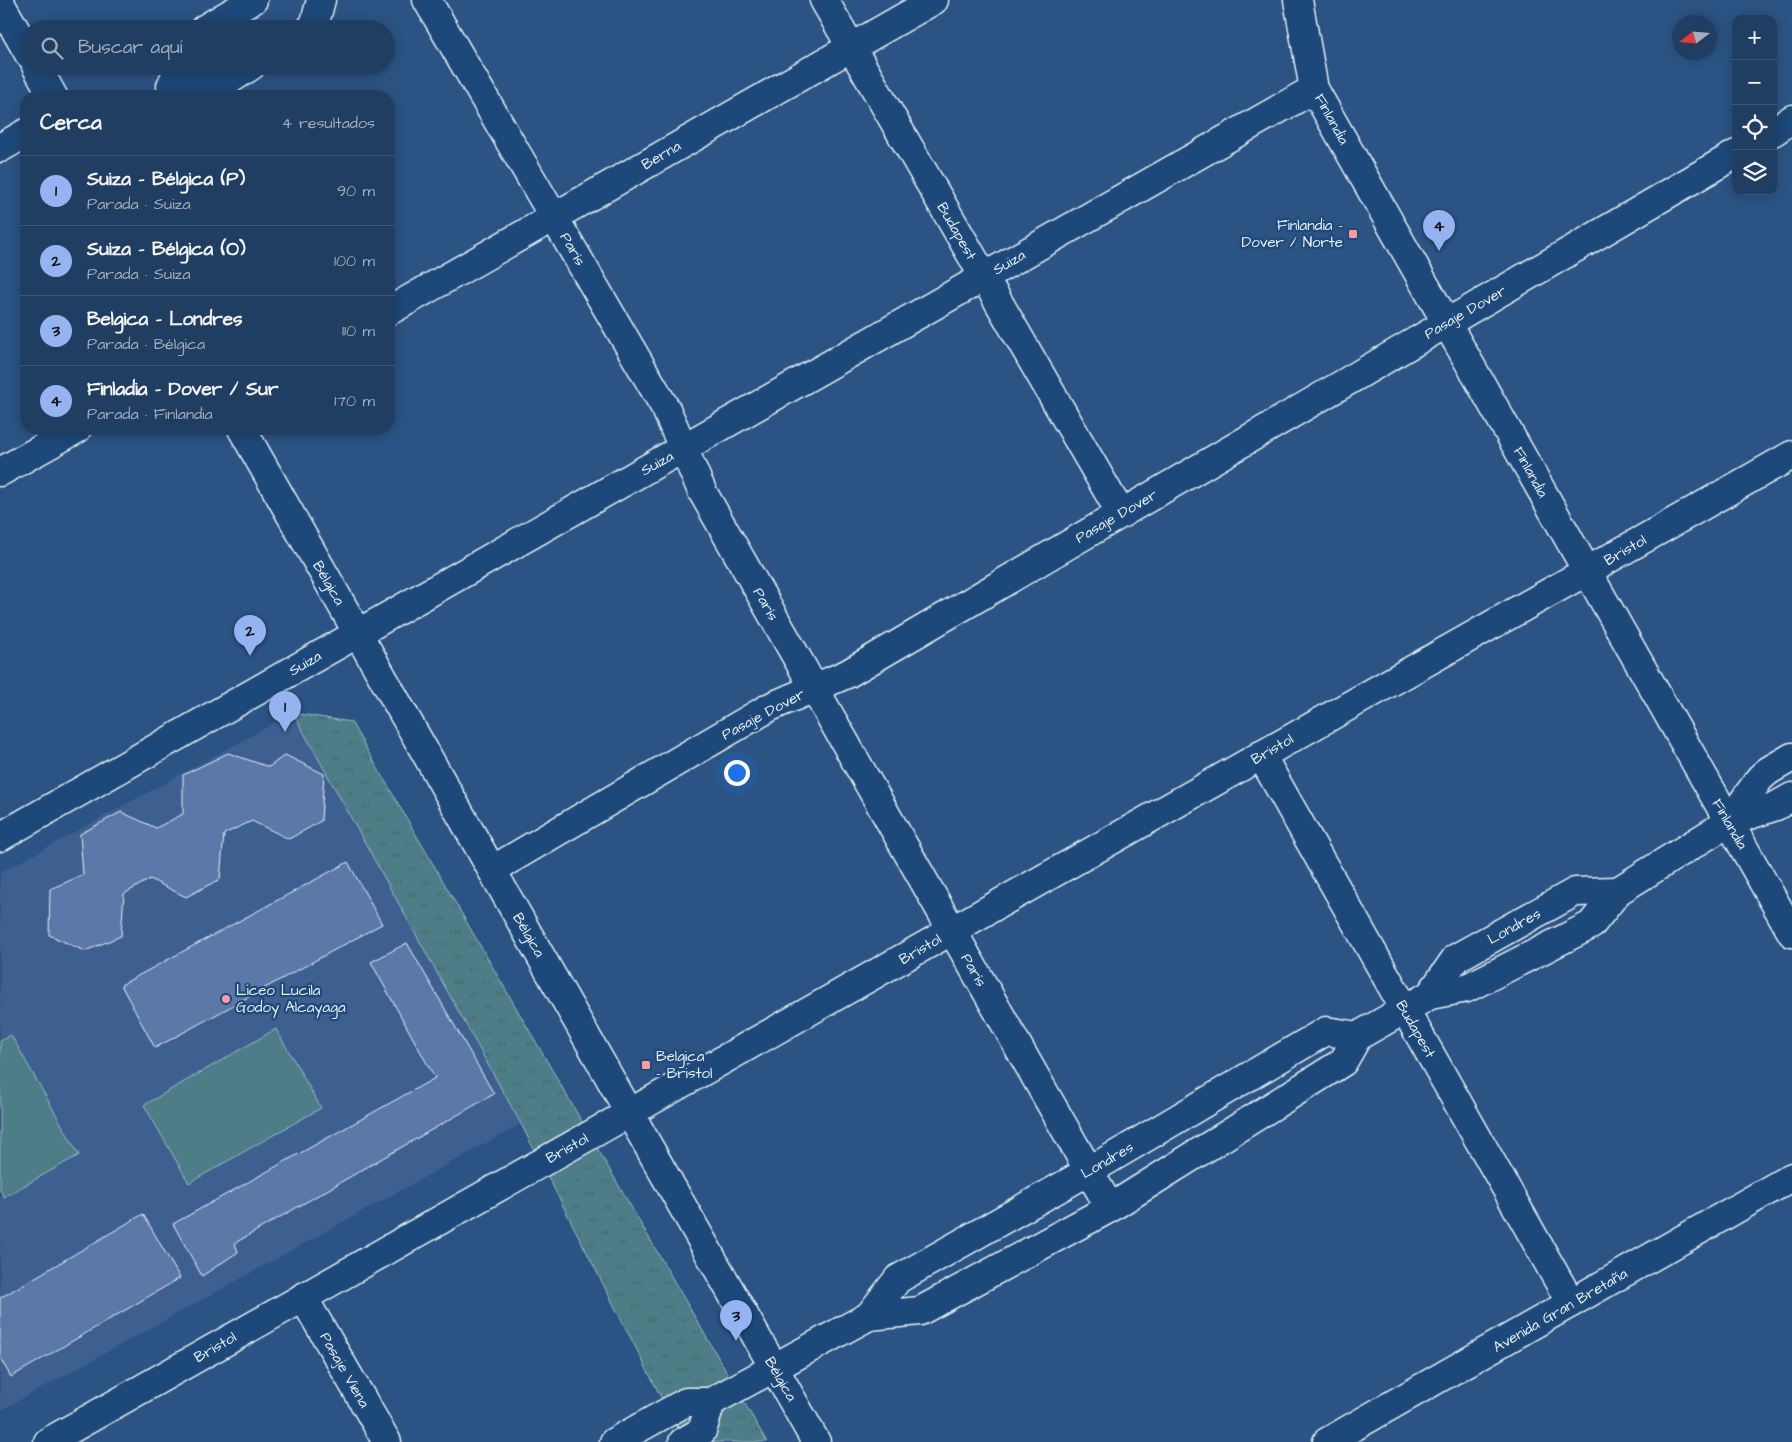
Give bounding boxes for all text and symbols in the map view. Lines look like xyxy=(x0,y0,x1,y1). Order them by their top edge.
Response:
north arrow xyxy=(1672,15,1717,60)
map controls xyxy=(1732,15,1777,195)
button: + xyxy=(1732,15,1777,60)
search box xyxy=(20,20,395,75)
icon: search xyxy=(38,34,66,62)
text: Buscar aquí xyxy=(78,34,182,61)
button: − xyxy=(1732,60,1777,105)
street label: Finlandia xyxy=(1309,90,1354,149)
button: locate xyxy=(1732,105,1777,150)
text: Cerca xyxy=(40,108,102,137)
text: 4 resultados xyxy=(282,112,375,134)
street label: Berna xyxy=(638,136,685,175)
button: layers xyxy=(1732,150,1777,195)
text: Suiza - Bélgica (P) xyxy=(87,166,245,193)
text: 1 xyxy=(55,180,57,202)
text: 90 m xyxy=(337,180,375,202)
text: Parada · Suiza xyxy=(87,193,191,215)
street label: Budapest xyxy=(932,198,982,264)
pin: 4 xyxy=(1423,210,1455,251)
place label: Finlandia - Dover / Norte xyxy=(1242,215,1343,253)
marker: Finlandia - Dover / Norte xyxy=(1347,228,1359,240)
street label: París xyxy=(555,229,591,270)
text: Suiza - Bélgica (O) xyxy=(87,236,246,263)
street label: Suiza xyxy=(989,245,1030,280)
text: 2 xyxy=(51,250,61,272)
text: 100 m xyxy=(334,250,375,272)
text: Parada · Suiza xyxy=(87,263,191,285)
street label: Pasaje Dover xyxy=(1420,280,1510,344)
text: Belgica - Londres xyxy=(87,306,243,333)
text: 3 xyxy=(52,320,60,342)
text: 110 m xyxy=(342,320,375,342)
text: Parada · Bélgica xyxy=(87,333,205,355)
text: Finladia - Dover / Sur xyxy=(87,376,278,403)
text: 4 xyxy=(51,390,61,412)
text: 170 m xyxy=(334,390,375,412)
text: Parada · Finlandia xyxy=(87,403,213,425)
street label: Finlandia xyxy=(1508,443,1553,502)
street label: Suiza xyxy=(637,446,678,481)
street label: Pasaje Dover xyxy=(1071,484,1161,548)
street label: Bristol xyxy=(1600,530,1650,571)
street label: Bélgica xyxy=(307,557,350,610)
street label: París xyxy=(748,584,784,625)
pin: 2 xyxy=(234,615,266,656)
street label: Suiza xyxy=(285,646,326,681)
street label: Pasaje Dover xyxy=(718,684,809,745)
pin: 1 xyxy=(269,691,301,732)
street label: Bristol xyxy=(1247,729,1297,770)
your location xyxy=(724,760,750,786)
street label: Finlandia xyxy=(1707,795,1753,854)
street label: Londres xyxy=(1484,903,1545,950)
street label: Bélgica xyxy=(507,909,550,962)
street label: Bristol xyxy=(895,929,945,970)
street label: París xyxy=(956,950,992,991)
place label: Liceo Lucila Godoy Alcayaga xyxy=(236,980,346,1019)
marker: Liceo Lucila Godoy Alcayaga xyxy=(220,993,232,1005)
street label: Budapest xyxy=(1391,996,1441,1062)
place label: Belgica - Bristol xyxy=(656,1046,712,1084)
marker: Belgica - Bristol xyxy=(640,1059,652,1071)
street label: Bristol xyxy=(542,1128,592,1169)
street label: Londres xyxy=(1077,1137,1138,1184)
street label: Avenida Gran Bretaña xyxy=(1489,1263,1632,1358)
pin: 3 xyxy=(720,1300,752,1341)
street label: Bristol xyxy=(190,1327,240,1368)
street label: Pasaje Viena xyxy=(314,1329,375,1412)
street label: Bélgica xyxy=(759,1353,802,1406)

